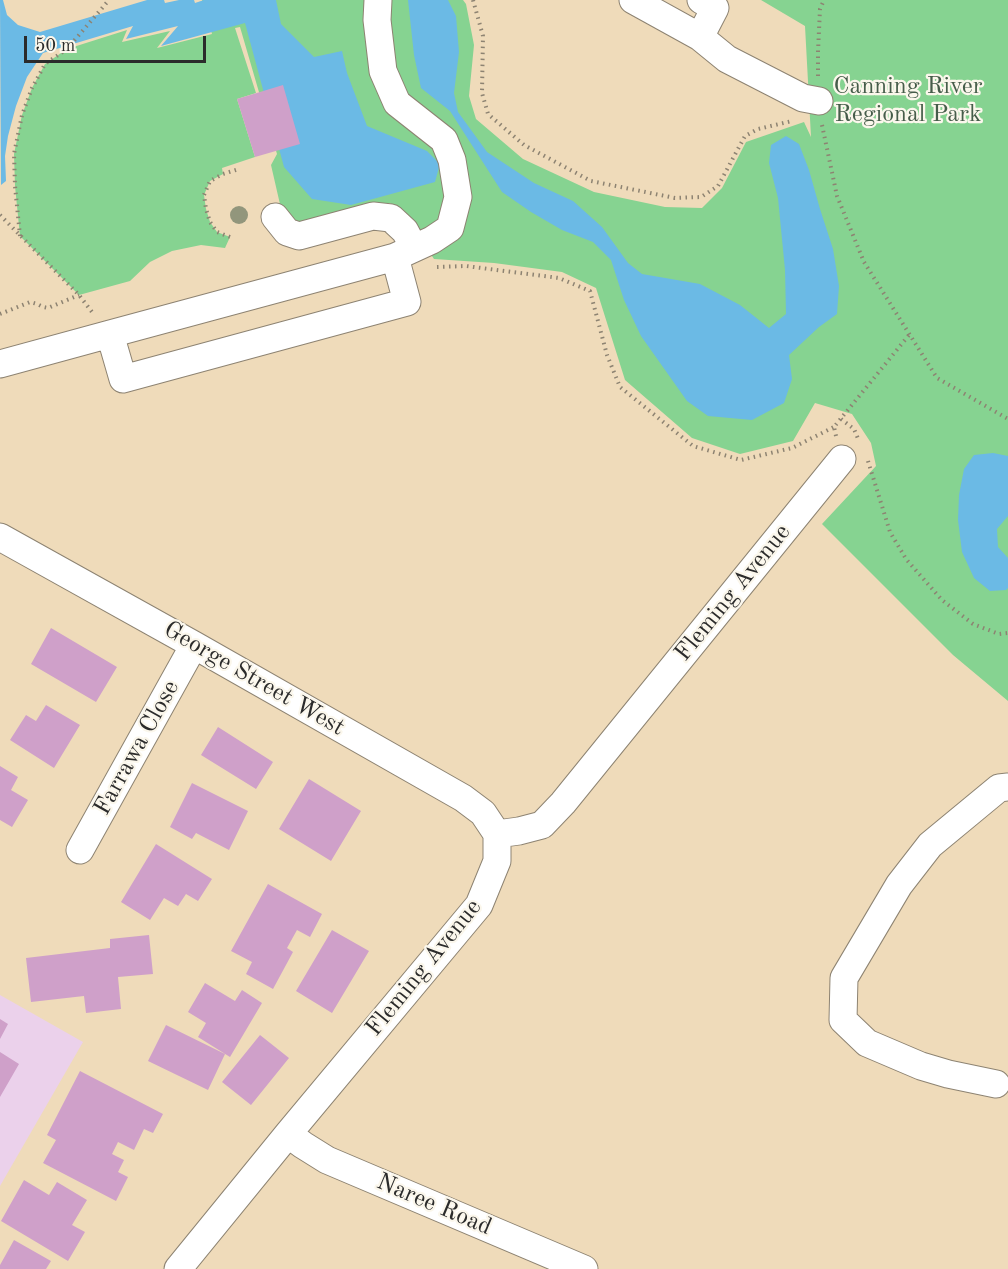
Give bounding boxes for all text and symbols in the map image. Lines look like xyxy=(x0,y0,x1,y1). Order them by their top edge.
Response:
scale bar xyxy=(27,24,208,62)
text: 50 m xyxy=(35,37,75,55)
park label: Canning River Regional Park xyxy=(833,73,983,129)
street label: Fleming Avenue xyxy=(669,519,797,667)
street label: George Street West xyxy=(158,615,350,743)
street label: Farrawa Close xyxy=(88,675,186,821)
street label: Fleming Avenue xyxy=(360,894,488,1042)
street label: Naree Road xyxy=(372,1168,496,1242)

